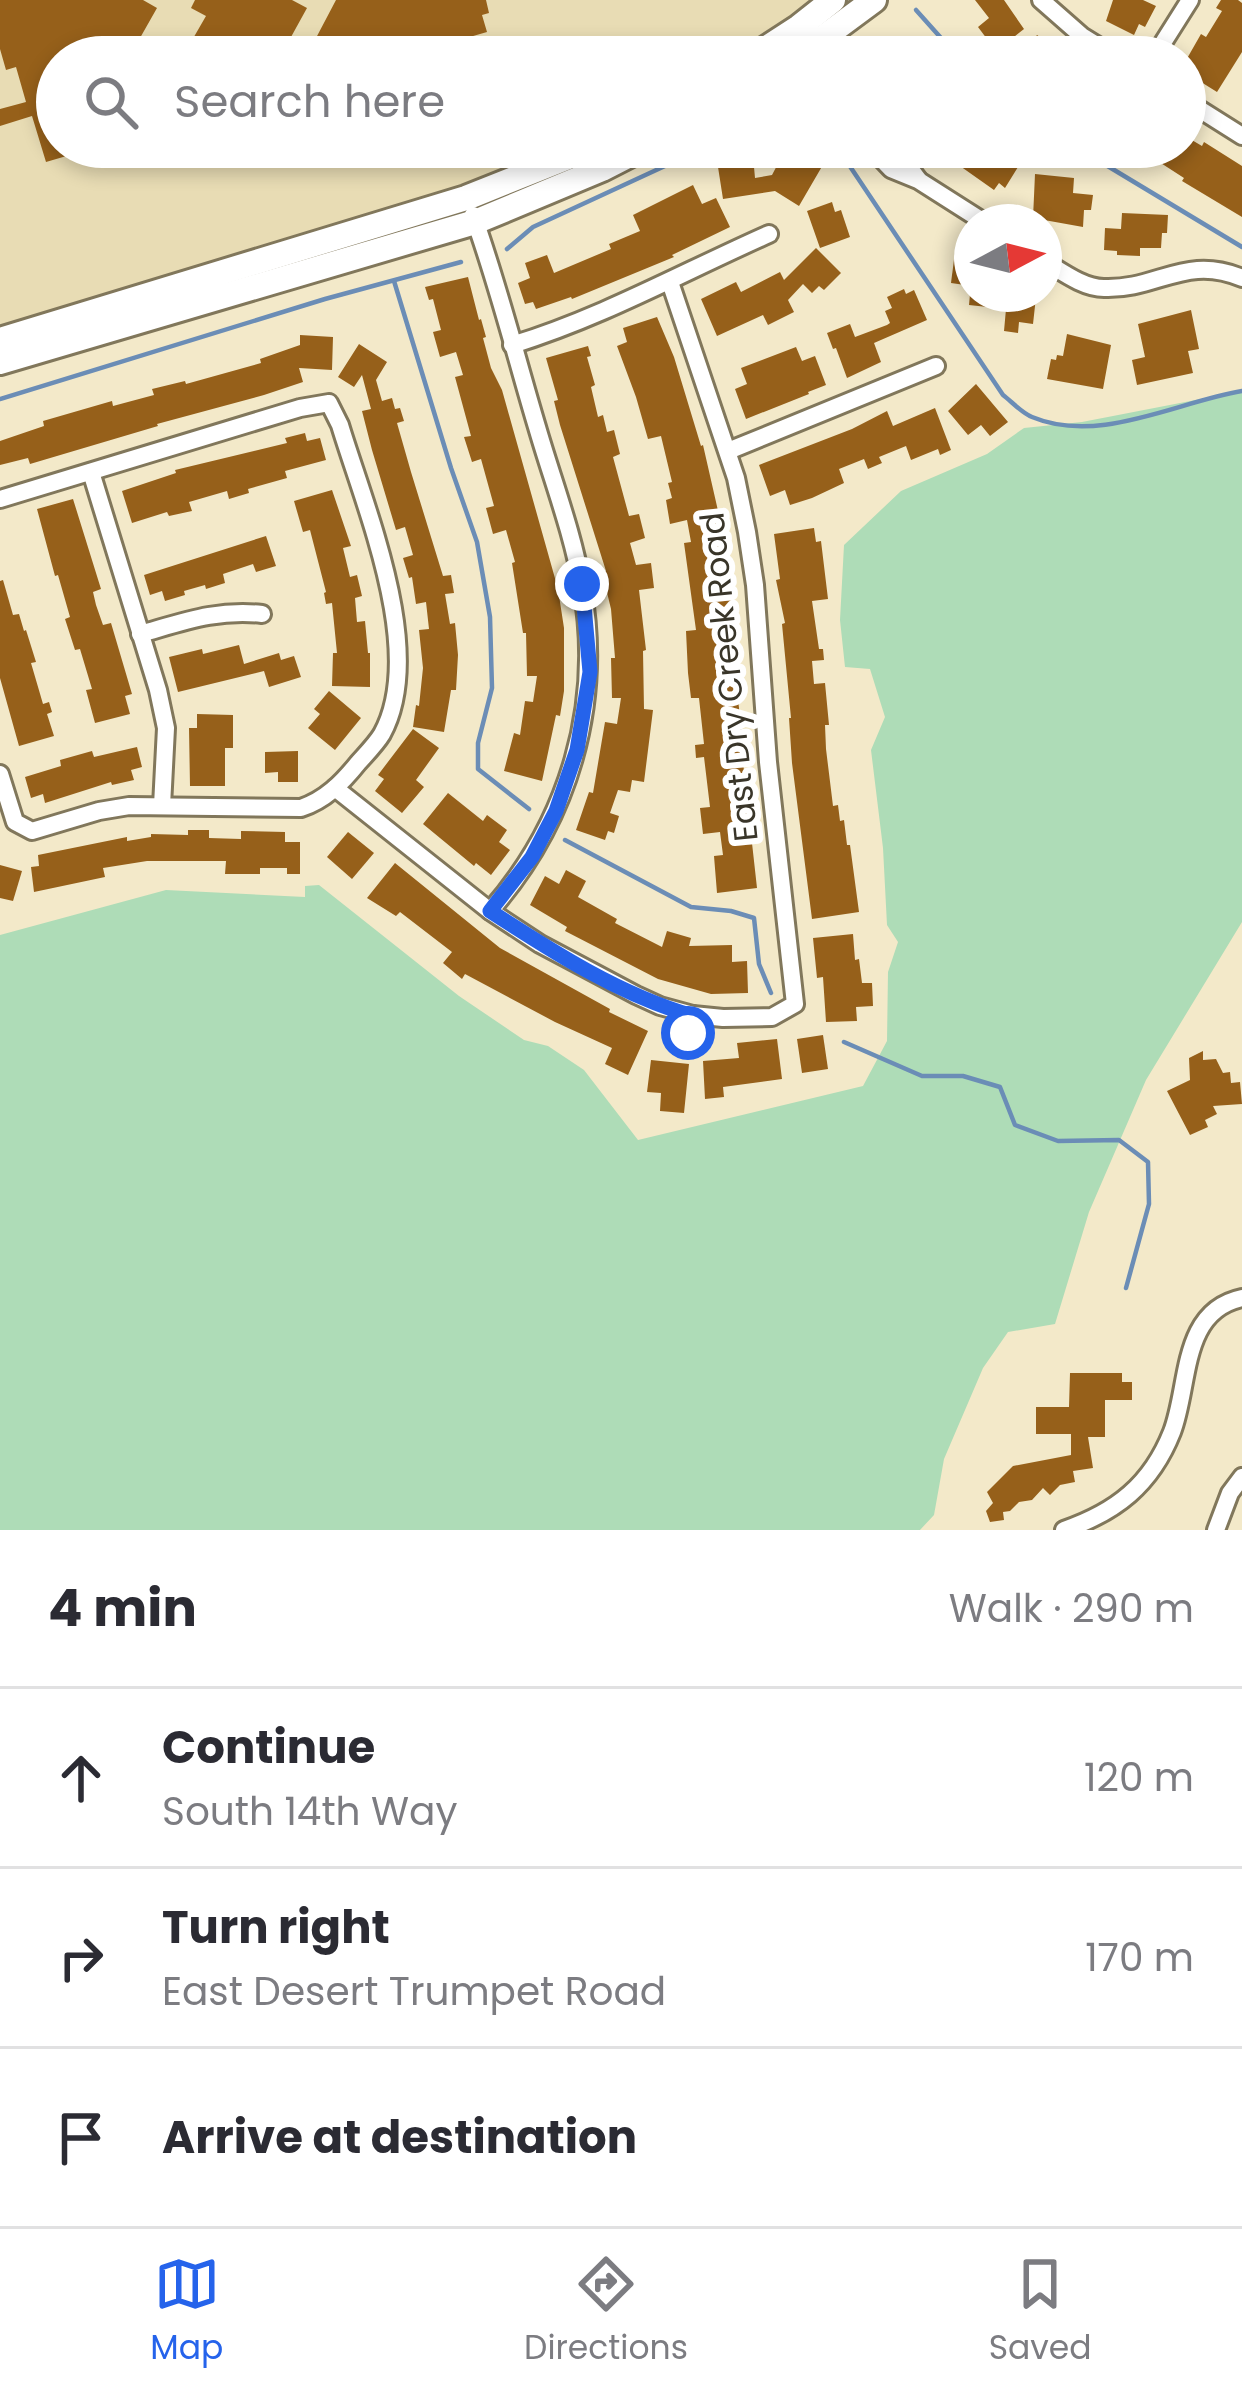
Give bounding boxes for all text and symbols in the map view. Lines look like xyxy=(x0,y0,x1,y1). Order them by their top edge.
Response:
search box xyxy=(36,36,1206,168)
icon: search xyxy=(78,69,144,135)
text: Search here xyxy=(174,70,445,133)
north arrow xyxy=(954,204,1062,312)
street label: East Dry Creek Road xyxy=(688,510,770,844)
route end xyxy=(555,557,609,611)
route start xyxy=(661,1006,715,1060)
text: 4 min xyxy=(48,1572,197,1644)
text: Walk · 290 m xyxy=(949,1581,1194,1636)
text: Continue xyxy=(162,1716,375,1779)
icon: ahead xyxy=(48,1745,114,1811)
text: 120 m xyxy=(1084,1750,1194,1805)
text: South 14th Way xyxy=(162,1784,457,1839)
text: Turn right xyxy=(162,1896,390,1959)
icon: right xyxy=(48,1925,114,1991)
text: 170 m xyxy=(1085,1930,1194,1985)
text: East Desert Trumpet Road xyxy=(162,1964,666,2019)
icon: arrive xyxy=(48,2105,114,2171)
text: Arrive at destination xyxy=(162,2106,637,2169)
tab: Map xyxy=(150,2251,223,2373)
tab: Directions xyxy=(524,2251,688,2373)
tab: Saved xyxy=(989,2251,1092,2373)

